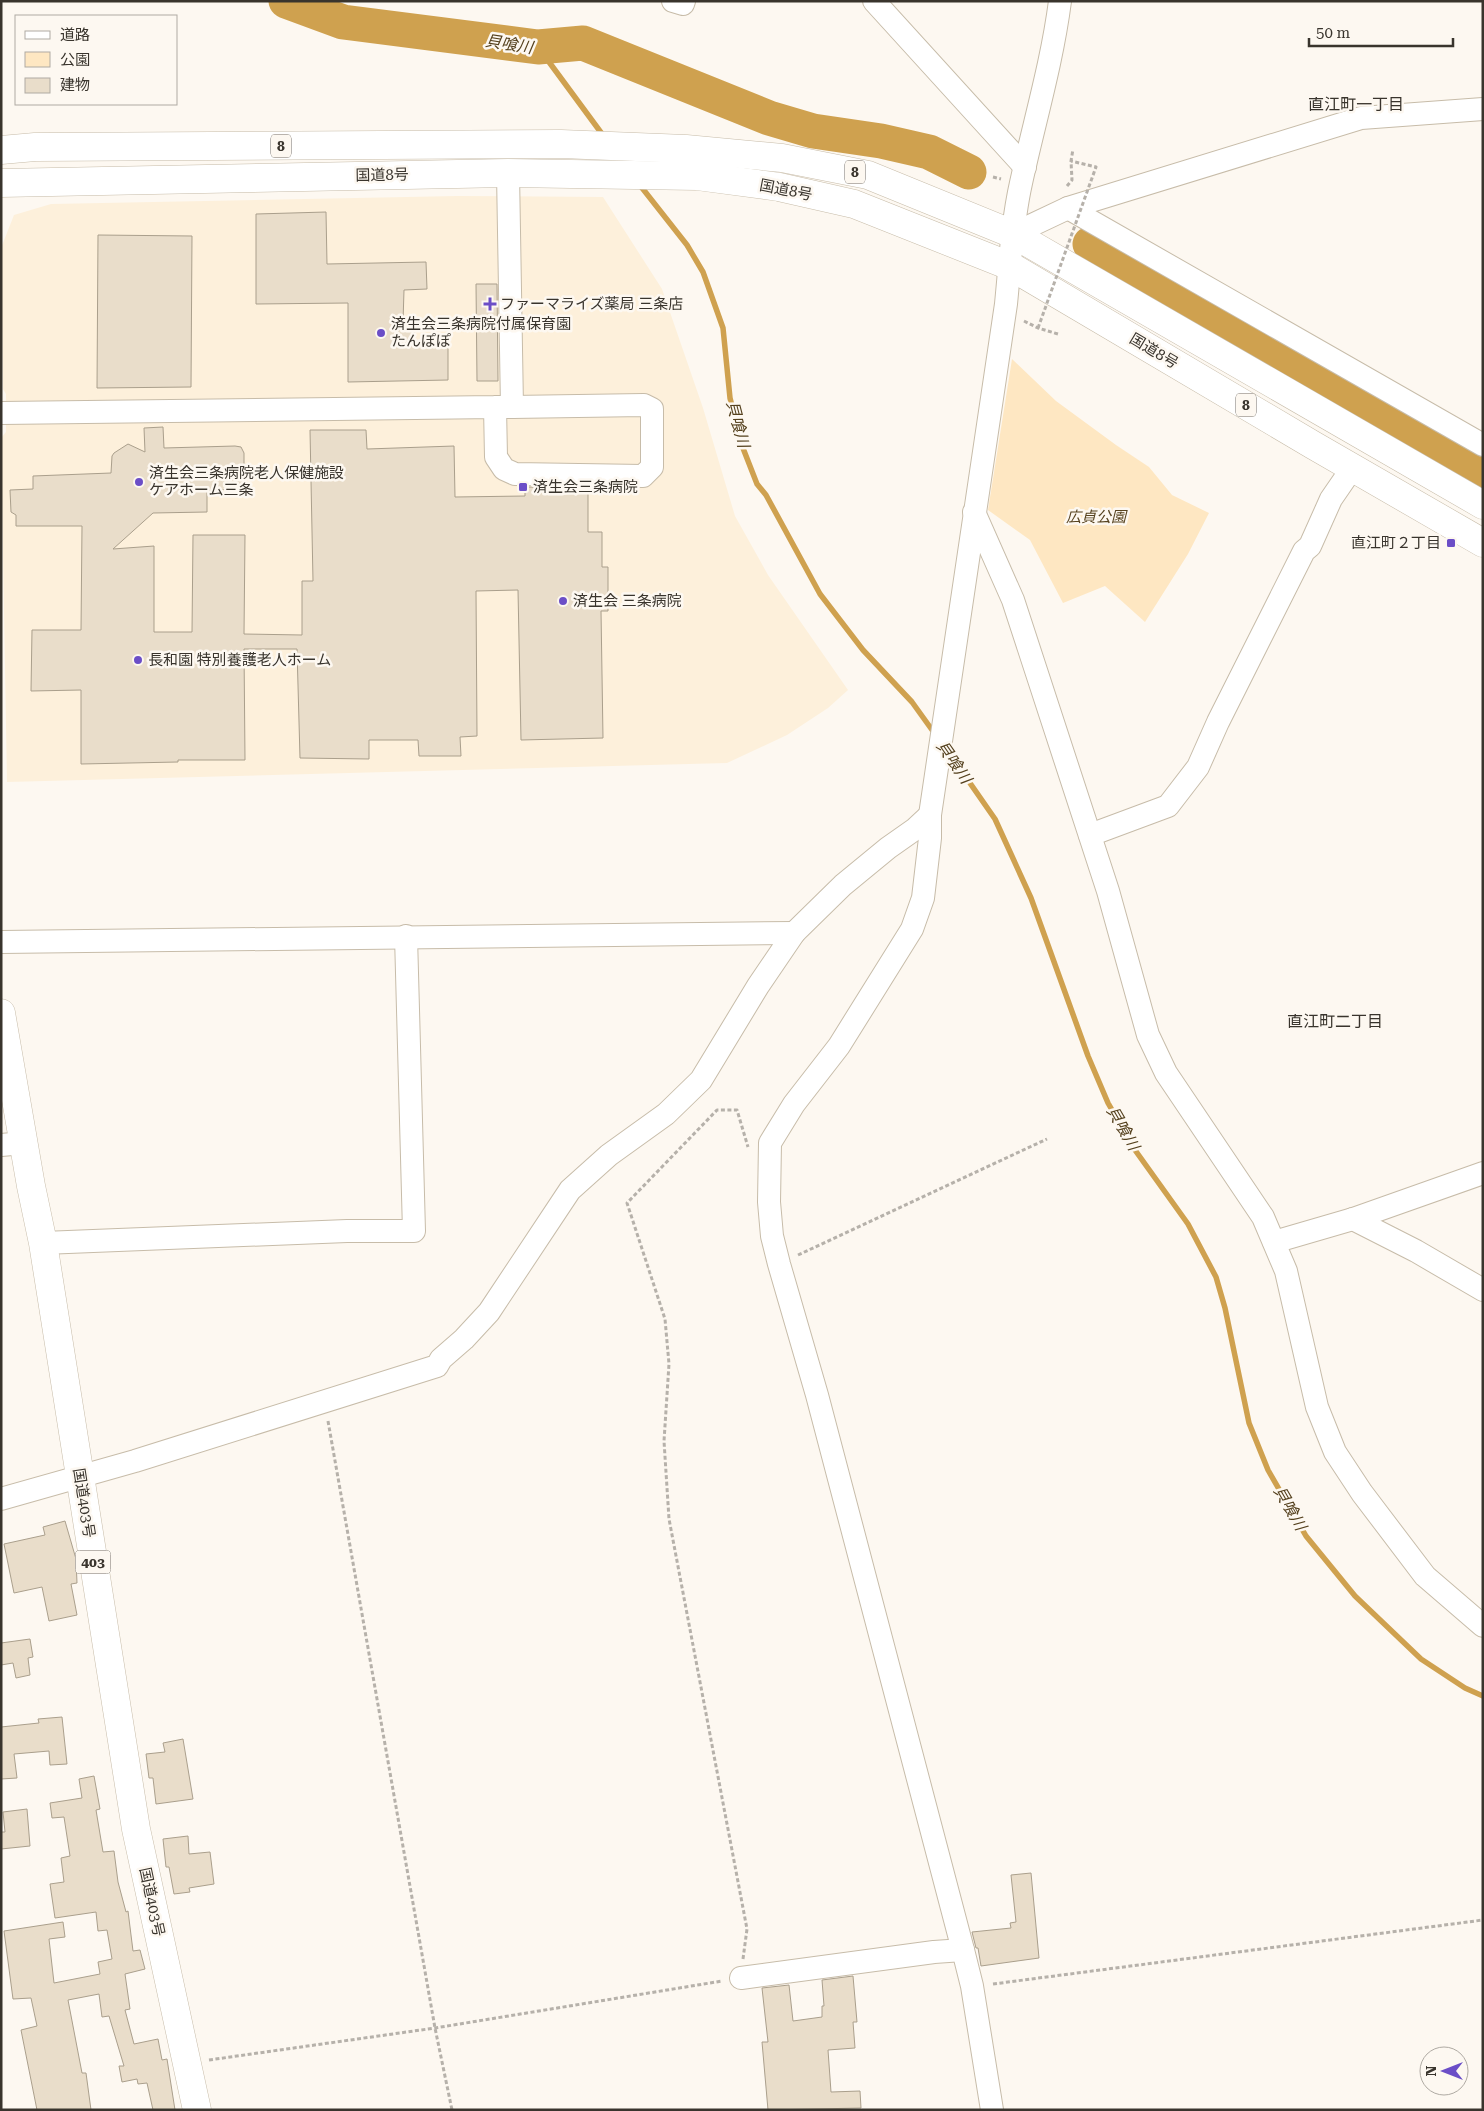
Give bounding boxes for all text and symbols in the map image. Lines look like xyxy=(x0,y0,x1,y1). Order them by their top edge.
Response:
legend xyxy=(15,15,178,105)
scale bar xyxy=(1309,15,1453,47)
text: 50 m xyxy=(1316,24,1351,42)
text: 道路 xyxy=(60,26,90,44)
water label: 貝喰川 xyxy=(484,31,536,57)
text: 公園 xyxy=(60,51,90,69)
text: 建物 xyxy=(60,76,90,94)
district label: 直江町一丁目 xyxy=(1308,95,1404,114)
road number: 8 xyxy=(271,134,291,158)
road number: 8 xyxy=(845,160,865,183)
street label: 国道8号 xyxy=(355,166,409,184)
street label: 国道8号 xyxy=(758,176,814,204)
place label: ファーマライズ薬局 三条店 xyxy=(500,295,683,313)
marker: ファーマライズ薬局 三条店 xyxy=(484,298,496,310)
place label: 済生会三条病院付属保育園 たんぽぽ xyxy=(391,315,571,350)
marker: 済生会三条病院付属保育園 たんぽぽ xyxy=(375,327,387,339)
street label: 国道8号 xyxy=(1126,330,1182,372)
road number: 8 xyxy=(1236,394,1256,416)
water label: 貝喰川 xyxy=(723,398,754,452)
place label: 済生会三条病院老人保健施設 ケアホーム三条 xyxy=(149,464,344,499)
marker: 済生会三条病院老人保健施設 ケアホーム三条 xyxy=(133,476,145,488)
place label: 済生会三条病院 xyxy=(533,478,638,496)
marker: 済生会三条病院 xyxy=(517,481,529,493)
park label: 広貞公園 xyxy=(1066,508,1128,526)
place label: 直江町２丁目 xyxy=(1351,534,1441,552)
marker: 直江町２丁目 xyxy=(1445,537,1457,549)
place label: 済生会 三条病院 xyxy=(573,592,682,610)
marker: 済生会 三条病院 xyxy=(557,595,569,607)
place label: 長和園 特別養護老人ホーム xyxy=(148,651,331,669)
marker: 長和園 特別養護老人ホーム xyxy=(132,654,144,666)
water label: 貝喰川 xyxy=(932,737,977,789)
district label: 直江町二丁目 xyxy=(1287,1012,1383,1031)
water label: 貝喰川 xyxy=(1103,1102,1144,1155)
street label: 国道403号 xyxy=(70,1467,98,1539)
water label: 貝喰川 xyxy=(1270,1482,1311,1535)
road number: 403 xyxy=(76,1550,110,1574)
street label: 国道403号 xyxy=(136,1866,168,1938)
north arrow xyxy=(1419,2046,1469,2096)
text: N xyxy=(1423,2065,1439,2076)

